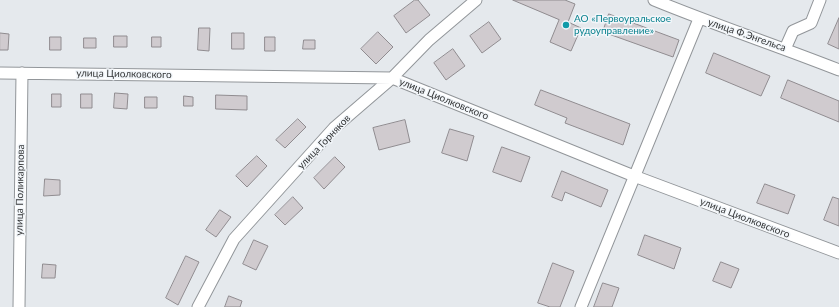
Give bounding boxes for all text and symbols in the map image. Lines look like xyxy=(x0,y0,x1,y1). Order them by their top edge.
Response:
place label: АО «Первоуральское рудоуправление» xyxy=(574,13,671,36)
street label: улица Ф.Энгельса xyxy=(706,16,788,54)
marker: АО «Первоуральское рудоуправление» xyxy=(561,20,571,30)
street label: улица Циолковского xyxy=(76,67,172,81)
street label: улица Циолковского xyxy=(398,76,490,122)
street label: улица Горняков xyxy=(295,112,353,172)
street label: улица Поликарпова xyxy=(13,144,27,236)
street label: улица Циолковского xyxy=(698,195,792,241)

